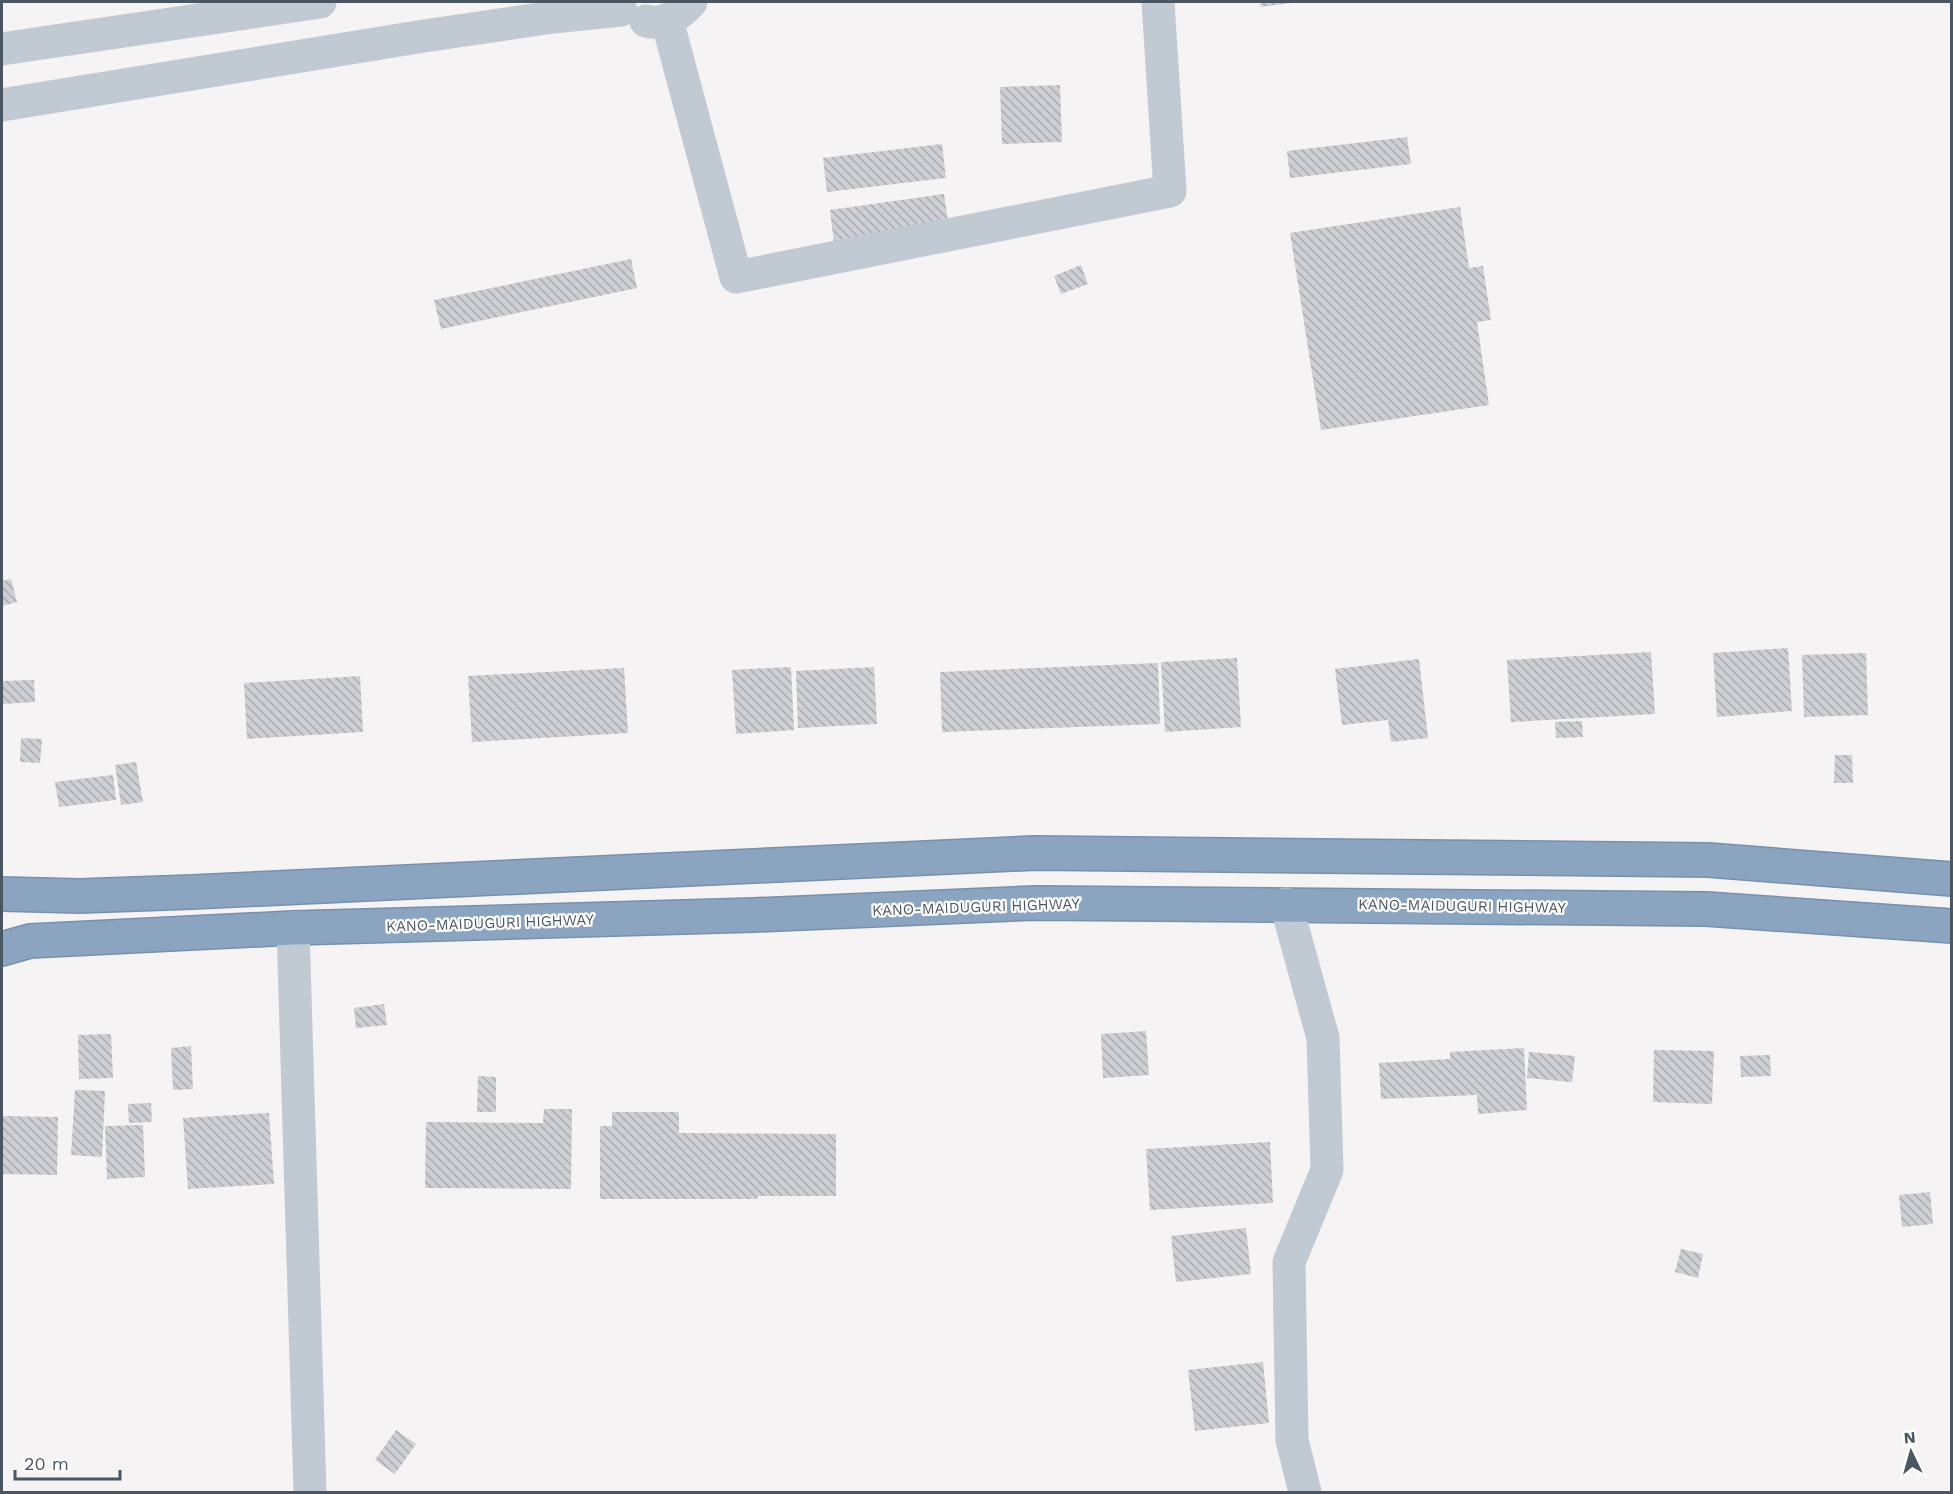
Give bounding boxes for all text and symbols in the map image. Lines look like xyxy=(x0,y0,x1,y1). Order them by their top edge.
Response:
street label: KANO-MAIDUGURI HIGHWAY xyxy=(872,894,1081,920)
street label: KANO-MAIDUGURI HIGHWAY xyxy=(1358,895,1566,917)
street label: KANO-MAIDUGURI HIGHWAY xyxy=(386,910,595,936)
north arrow xyxy=(1881,1422,1941,1482)
text: N xyxy=(1903,1428,1916,1448)
scale bar xyxy=(15,1443,120,1481)
text: 20 m xyxy=(24,1453,69,1474)

